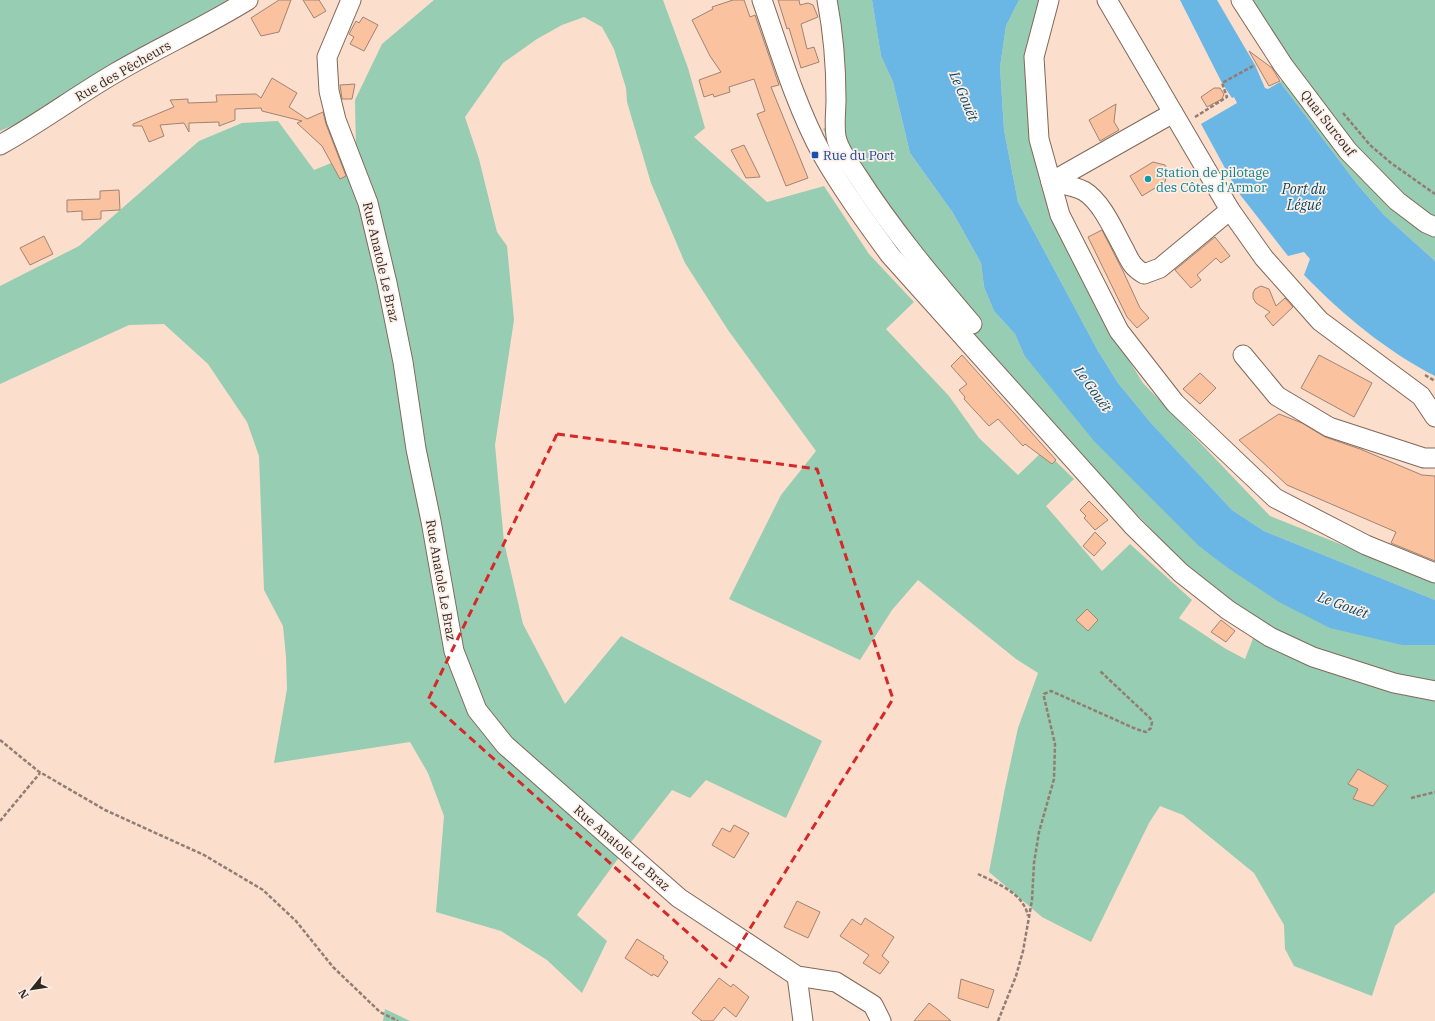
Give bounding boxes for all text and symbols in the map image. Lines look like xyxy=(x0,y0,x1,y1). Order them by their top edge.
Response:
street label: Rue des Pêcheurs xyxy=(72,37,174,105)
water label: Le Gouët xyxy=(945,67,983,125)
street label: Quai Surcouf xyxy=(1297,86,1360,161)
place label: Rue du Port xyxy=(823,147,895,164)
marker: Rue du Port xyxy=(810,150,820,160)
place label: Station de pilotage des Côtes d'Armor xyxy=(1156,164,1269,196)
marker: Station de pilotage des Côtes d'Armor xyxy=(1143,174,1153,184)
water label: Port du Légué xyxy=(1281,180,1326,214)
street label: Rue Anatole Le Braz xyxy=(359,200,403,324)
water label: Le Gouët xyxy=(1070,362,1116,416)
street label: Rue Anatole Le Braz xyxy=(422,518,460,642)
water label: Le Gouët xyxy=(1314,587,1372,623)
street label: Rue Anatole Le Braz xyxy=(570,801,674,895)
north arrow xyxy=(12,969,52,1009)
text: N xyxy=(15,986,32,1001)

